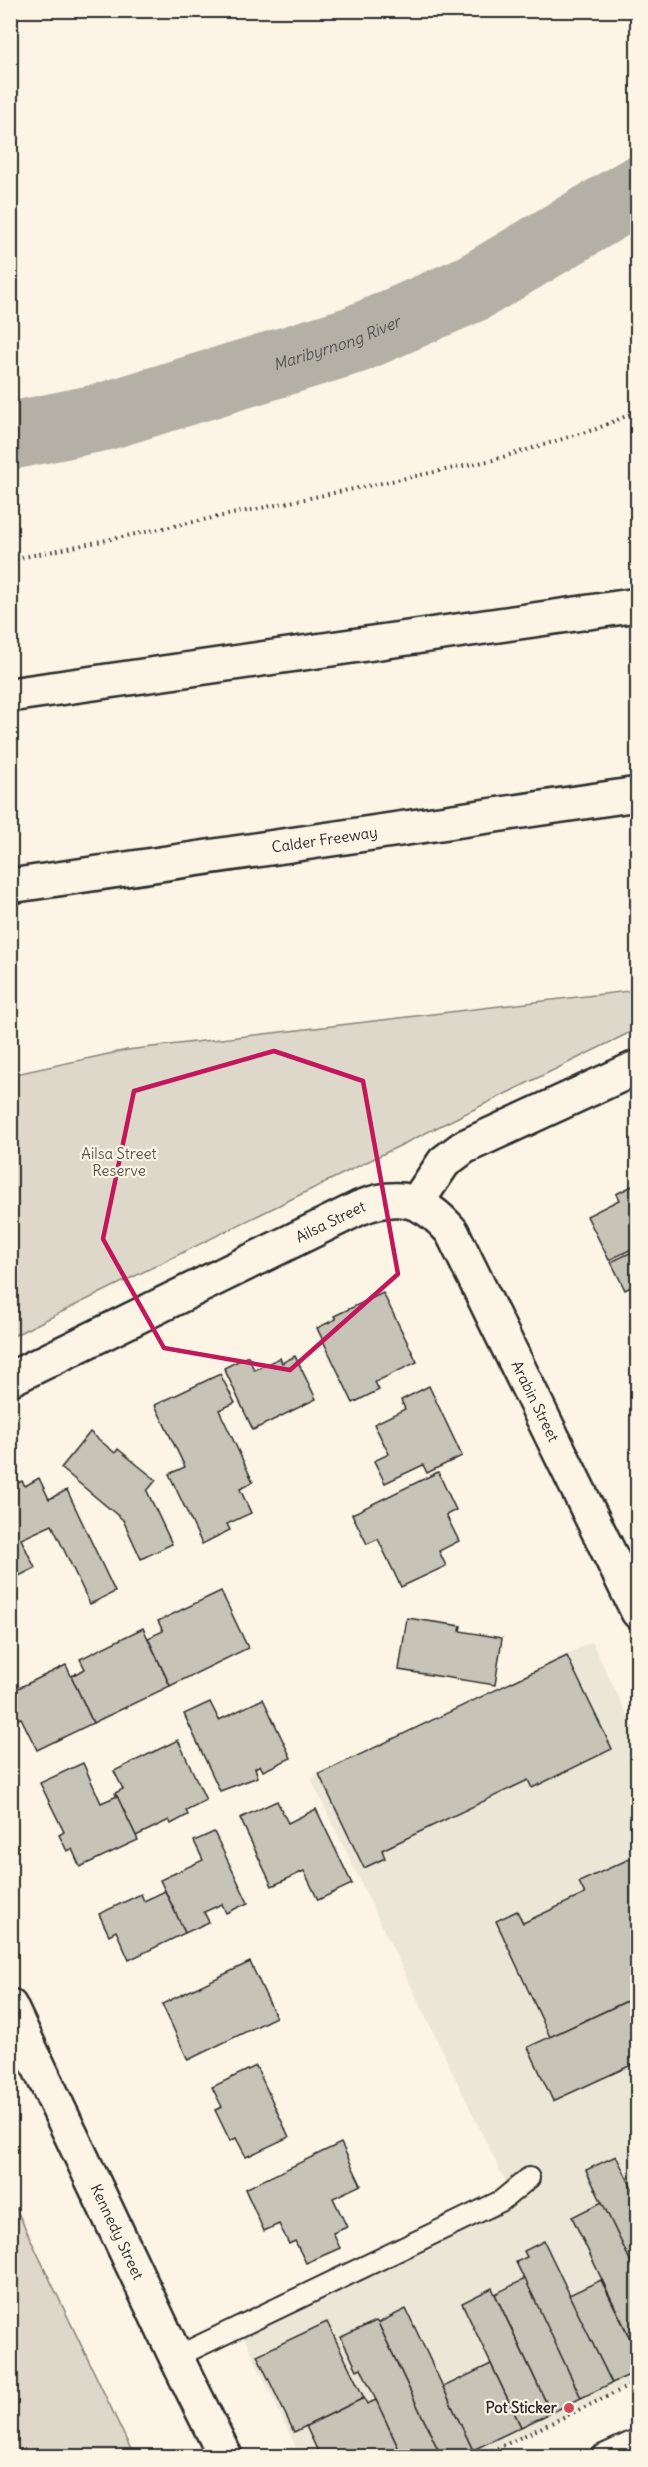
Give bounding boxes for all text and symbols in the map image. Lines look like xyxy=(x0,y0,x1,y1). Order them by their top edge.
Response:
water label: Maribyrnong River xyxy=(271,310,405,374)
street label: Calder Freeway xyxy=(270,822,379,857)
park label: Ailsa Street Reserve xyxy=(81,1144,157,1180)
street label: Ailsa Street xyxy=(292,1196,368,1247)
street label: Arabin Street xyxy=(507,1357,563,1445)
street label: Kennedy Street xyxy=(87,2181,148,2283)
place label: Pot Sticker xyxy=(485,2398,558,2417)
marker: Pot Sticker xyxy=(562,2401,576,2415)

